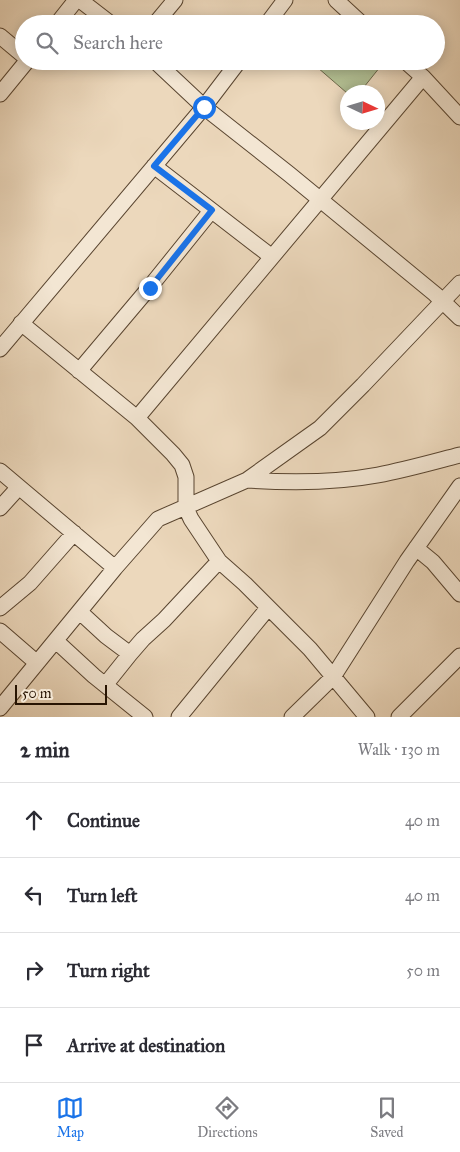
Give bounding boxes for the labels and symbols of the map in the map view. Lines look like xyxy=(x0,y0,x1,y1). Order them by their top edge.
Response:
north arrow xyxy=(340,85,385,130)
route start xyxy=(193,96,216,119)
route end xyxy=(139,277,162,300)
scale bar xyxy=(15,682,108,705)

